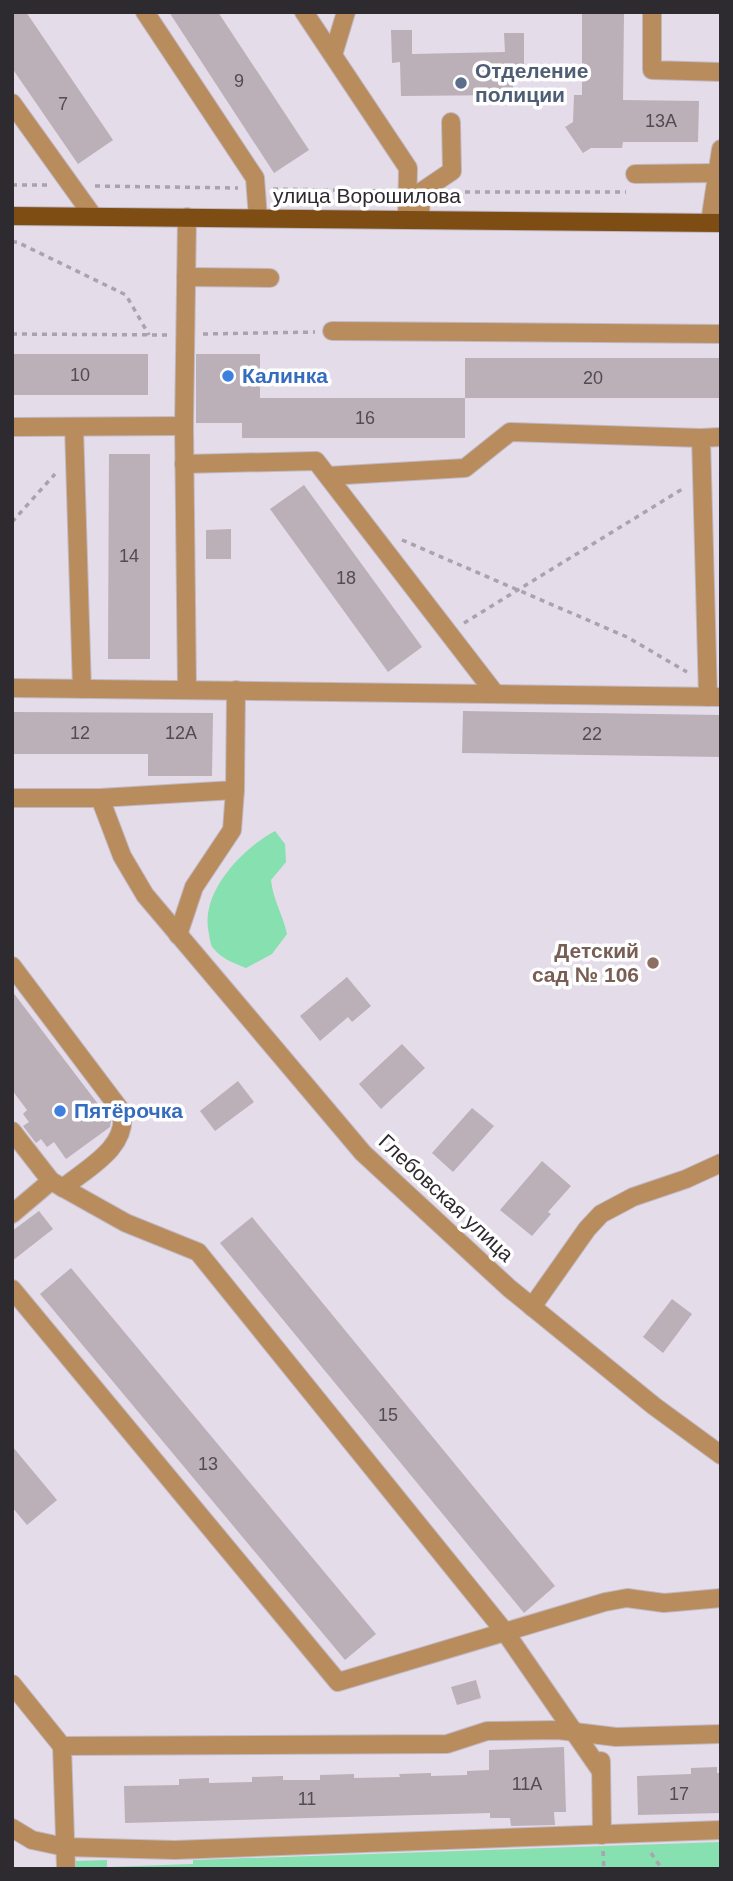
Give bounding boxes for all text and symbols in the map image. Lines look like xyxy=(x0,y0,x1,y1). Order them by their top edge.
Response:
place label: Отделение полиции xyxy=(475,59,588,106)
house number: 9 xyxy=(234,71,244,91)
marker: Отделение полиции xyxy=(453,75,469,91)
house number: 7 xyxy=(58,94,68,114)
house number: 13А xyxy=(645,111,677,131)
street label: улица Ворошилова xyxy=(273,184,461,207)
place label: Калинка xyxy=(242,364,328,387)
house number: 10 xyxy=(70,365,90,385)
marker: Калинка xyxy=(220,368,236,384)
house number: 20 xyxy=(583,368,603,388)
house number: 16 xyxy=(355,408,375,428)
house number: 14 xyxy=(119,546,139,566)
house number: 18 xyxy=(336,568,356,588)
house number: 12 xyxy=(70,723,90,743)
house number: 12А xyxy=(165,723,197,743)
house number: 22 xyxy=(582,724,602,744)
place label: Детский сад № 106 xyxy=(532,939,639,986)
marker: Детский сад № 106 xyxy=(645,955,661,971)
place label: Пятёрочка xyxy=(74,1099,183,1122)
marker: Пятёрочка xyxy=(52,1103,68,1119)
street label: Глебовская улица xyxy=(374,1129,519,1266)
house number: 15 xyxy=(378,1405,398,1425)
house number: 13 xyxy=(198,1454,218,1474)
house number: 11А xyxy=(512,1774,542,1794)
house number: 17 xyxy=(669,1784,689,1804)
house number: 11 xyxy=(298,1789,316,1809)

